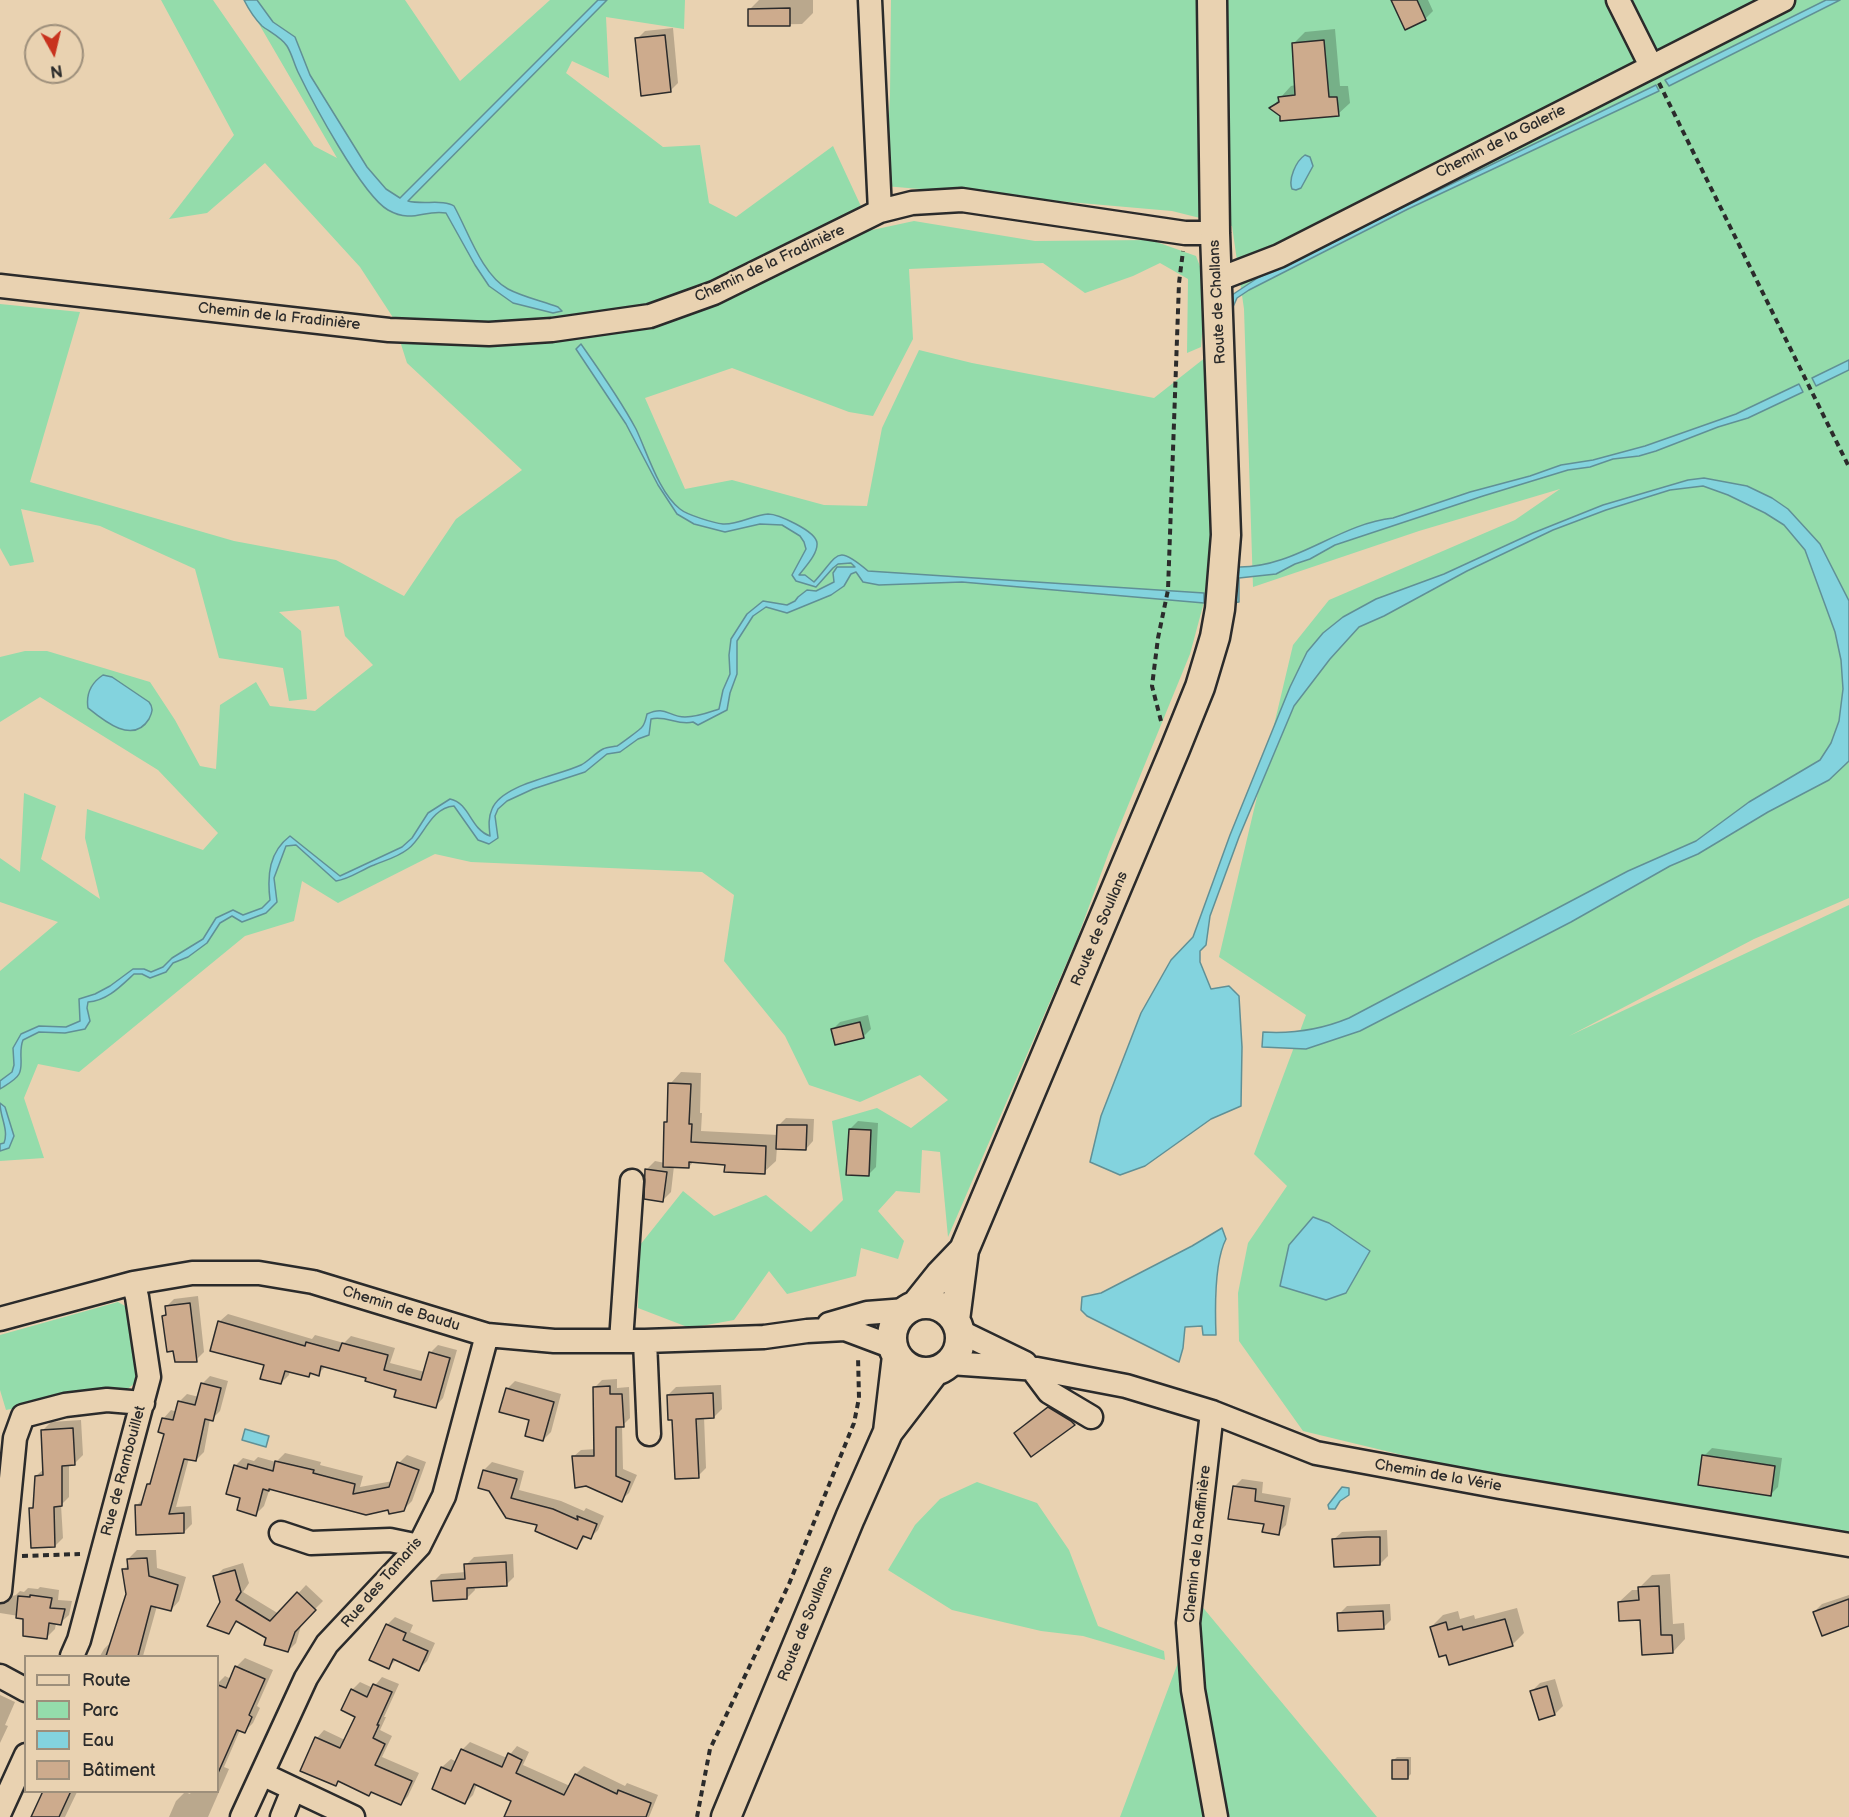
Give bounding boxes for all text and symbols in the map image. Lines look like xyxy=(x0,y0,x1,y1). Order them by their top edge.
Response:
north arrow xyxy=(24,24,84,84)
text: N xyxy=(49,60,64,81)
street label: Chemin de la Galerie xyxy=(1433,101,1569,183)
street label: Chemin de la Fradinière xyxy=(692,221,848,307)
street label: Route de Challans xyxy=(1206,239,1230,365)
street label: Chemin de la Fradinière xyxy=(197,300,361,334)
street label: Route de Soullans xyxy=(1068,869,1132,989)
street label: Chemin de Baudu xyxy=(340,1283,462,1335)
street label: Rue de Rambouillet xyxy=(98,1404,150,1538)
street label: Chemin de la Vérie xyxy=(1373,1456,1503,1496)
street label: Chemin de la Raffinière xyxy=(1181,1464,1215,1624)
street label: Rue des Tamaris xyxy=(338,1534,426,1632)
street label: Route de Soullans xyxy=(775,1564,837,1684)
legend xyxy=(24,1655,219,1793)
text: Route xyxy=(82,1670,131,1691)
text: Parc xyxy=(82,1700,119,1721)
text: Eau xyxy=(82,1730,114,1751)
text: Bâtiment xyxy=(82,1760,156,1781)

